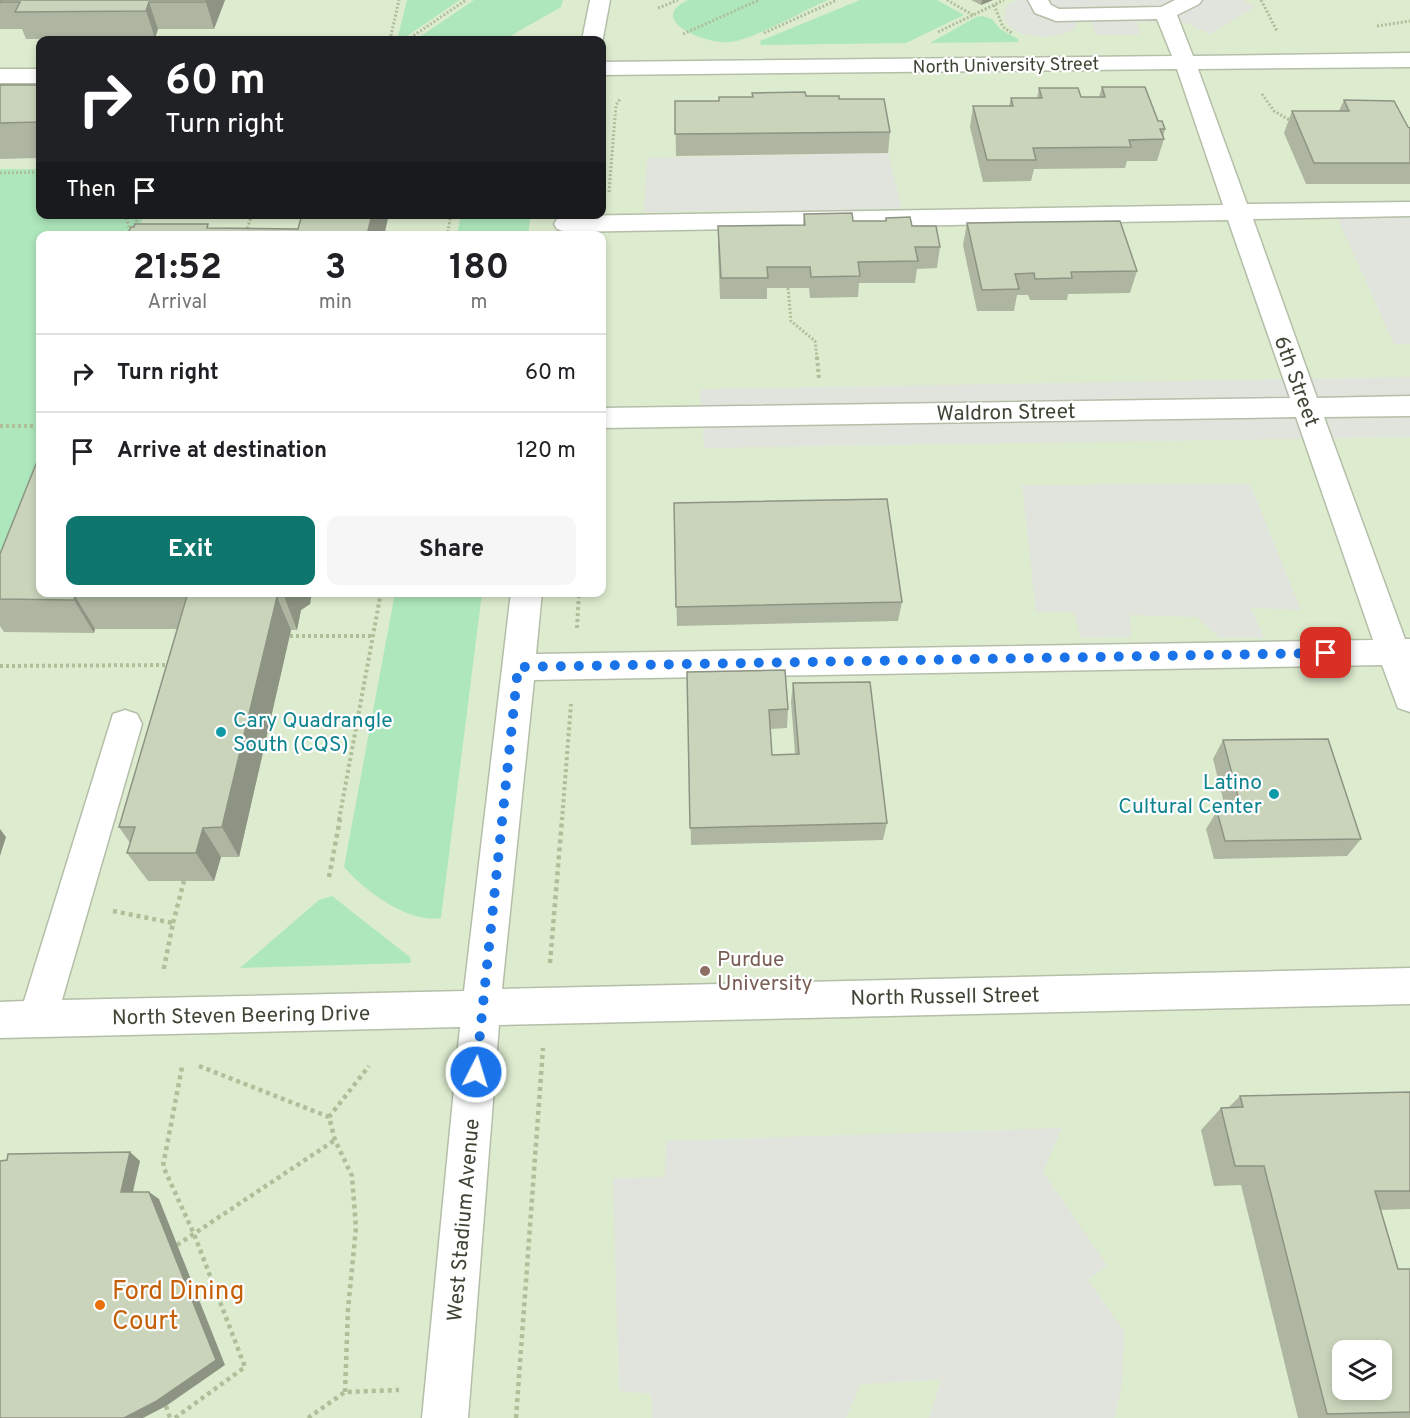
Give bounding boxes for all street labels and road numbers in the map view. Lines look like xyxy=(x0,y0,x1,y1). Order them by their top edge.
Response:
street label: North University Street xyxy=(913,53,1099,80)
street label: 6th Street xyxy=(1267,332,1324,431)
street label: Waldron Street xyxy=(936,399,1076,428)
street label: North Russell Street xyxy=(850,982,1040,1013)
street label: North Steven Beering Drive xyxy=(112,1001,370,1032)
street label: West Stadium Avenue xyxy=(442,1118,487,1323)

